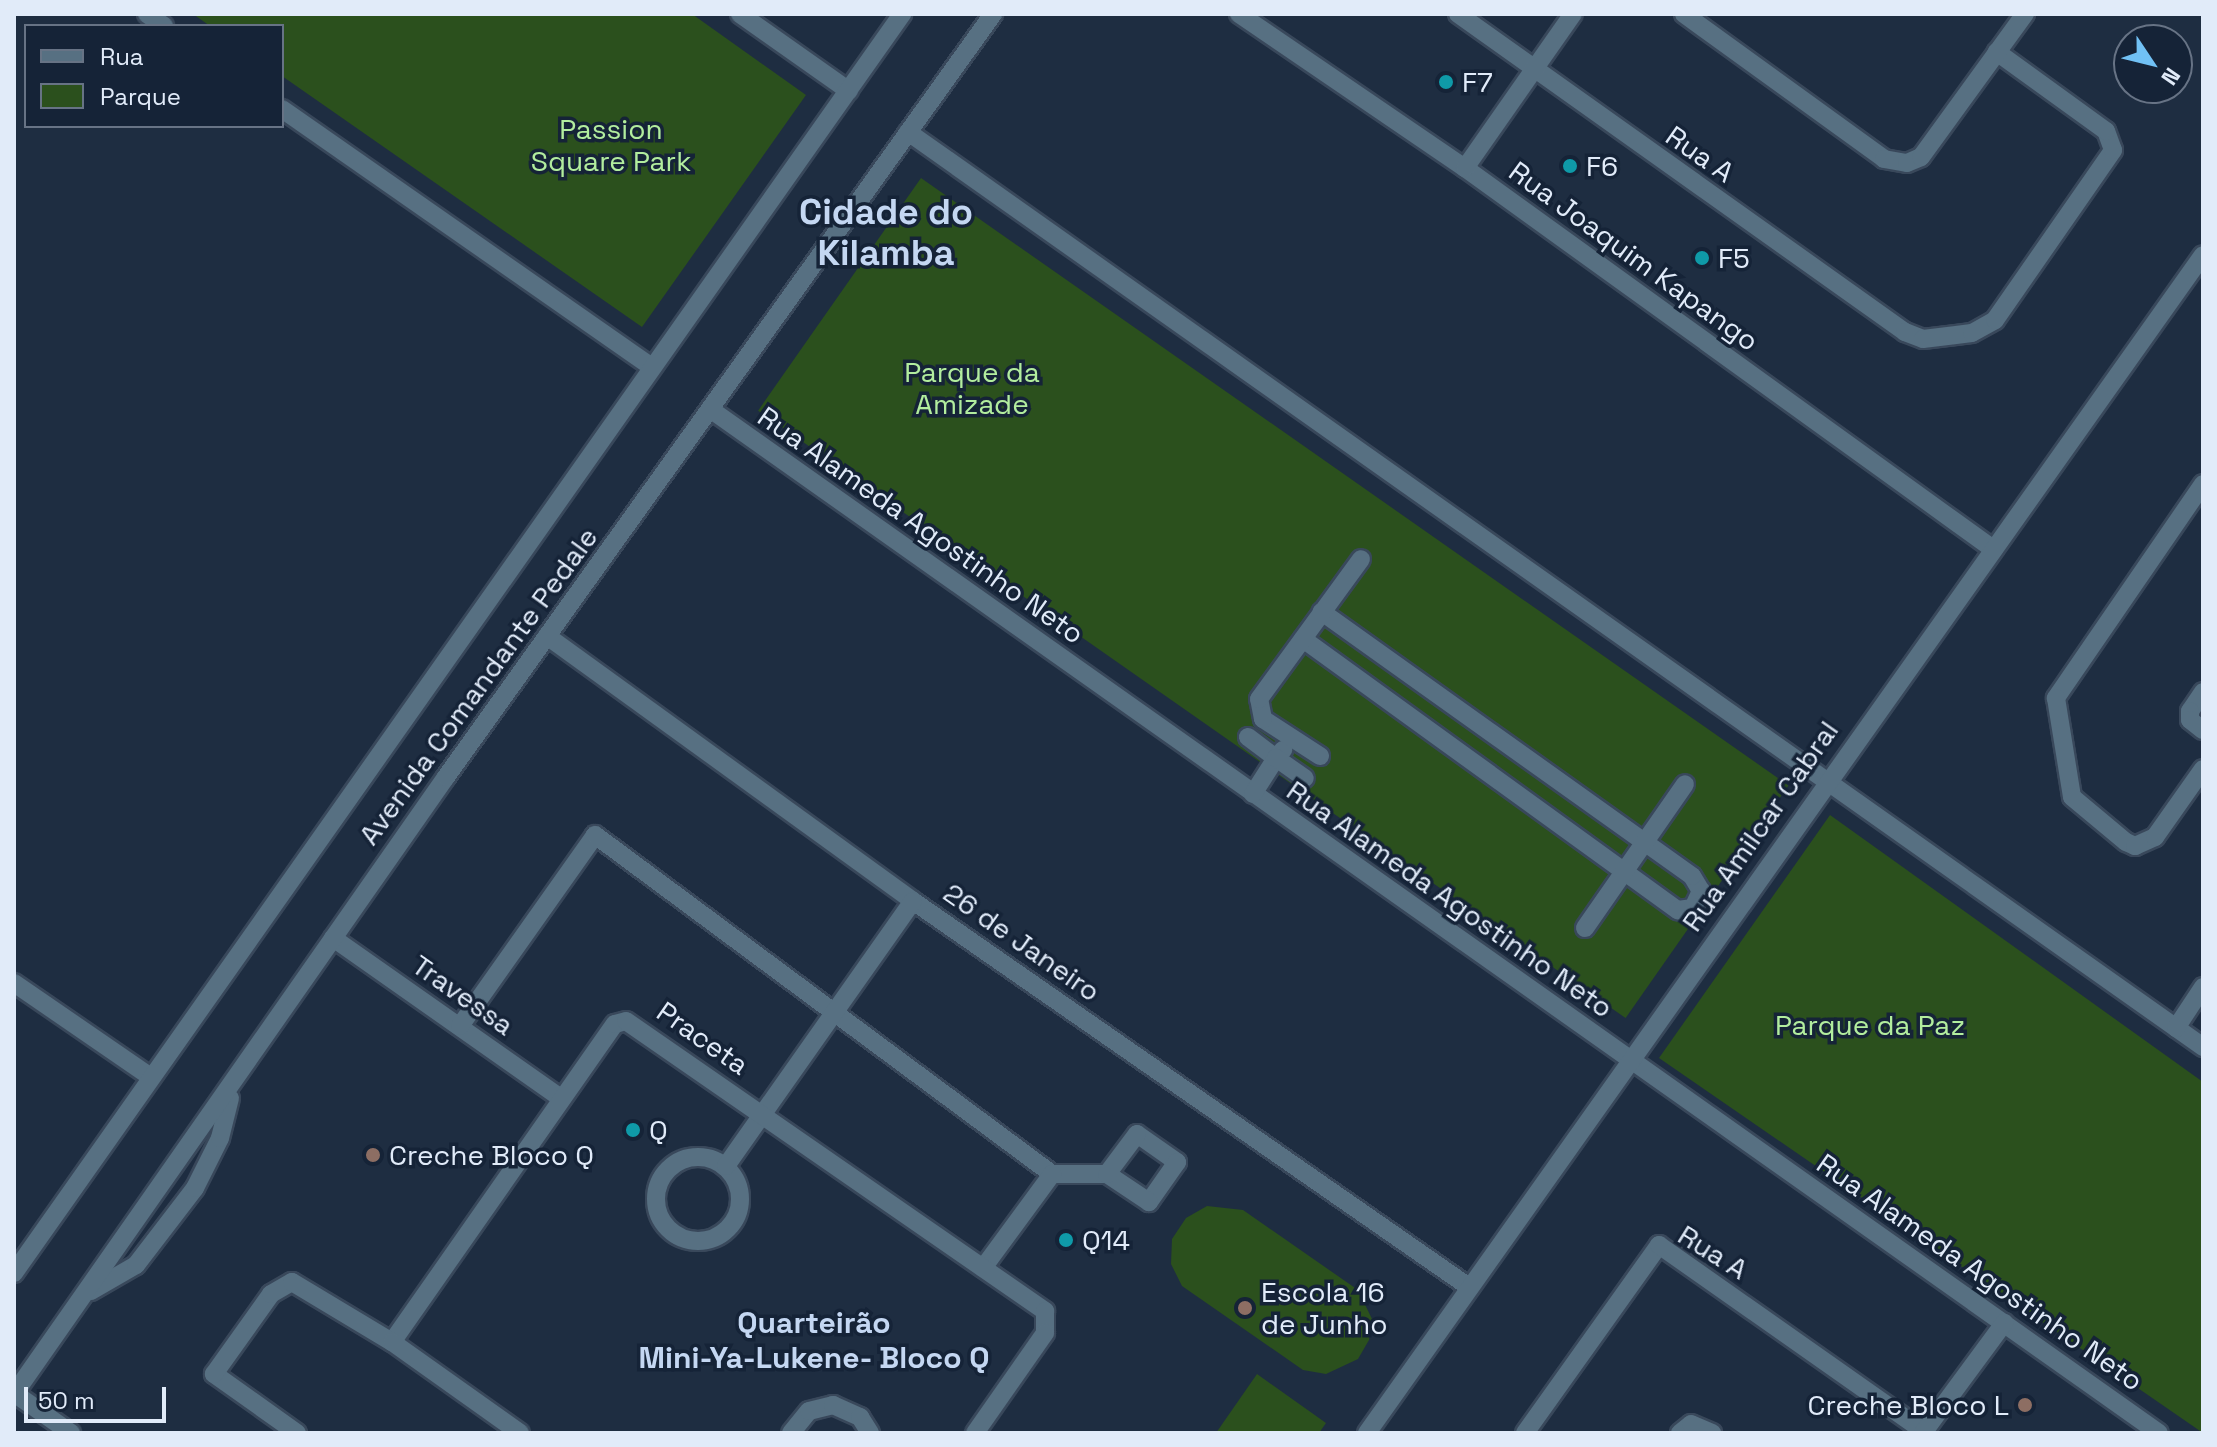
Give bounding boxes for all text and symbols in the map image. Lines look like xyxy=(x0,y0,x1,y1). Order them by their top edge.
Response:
legend xyxy=(24,24,284,128)
north arrow xyxy=(2113,24,2193,104)
text: Rua xyxy=(100,41,144,72)
text: N xyxy=(2155,63,2187,91)
place label: F7 xyxy=(1462,65,1493,99)
marker: F7 xyxy=(1437,73,1455,91)
text: Parque xyxy=(100,81,181,112)
park label: Passion Square Park xyxy=(531,112,691,178)
street label: Rua A xyxy=(1659,119,1741,189)
place label: F6 xyxy=(1586,149,1618,183)
street label: Rua Joaquim Kapango xyxy=(1503,154,1765,358)
marker: F6 xyxy=(1561,157,1579,175)
district label: Cidade do Kilamba xyxy=(799,190,973,275)
place label: F5 xyxy=(1718,241,1750,275)
marker: F5 xyxy=(1693,249,1711,267)
park label: Parque da Amizade xyxy=(904,355,1040,421)
street label: Rua Alameda Agostinho Neto xyxy=(751,399,1091,651)
street label: Avenida Comandante Pedale xyxy=(352,521,604,851)
street label: Rua Amilcar Cabral xyxy=(1675,714,1845,938)
street label: Rua Alameda Agostinho Neto xyxy=(1280,773,1620,1025)
street label: 26 de Janeiro xyxy=(937,876,1107,1008)
street label: Travessa xyxy=(406,948,520,1042)
street label: Praceta xyxy=(651,994,755,1082)
park label: Parque da Paz xyxy=(1775,1008,1965,1042)
place label: Q xyxy=(649,1113,668,1147)
marker: Q xyxy=(624,1121,642,1139)
place label: Creche Bloco Q xyxy=(389,1138,594,1172)
marker: Creche Bloco Q xyxy=(364,1146,382,1164)
street label: Rua Alameda Agostinho Neto xyxy=(1810,1146,2150,1398)
street label: Rua A xyxy=(1672,1218,1754,1286)
place label: Q14 xyxy=(1082,1223,1130,1257)
marker: Q14 xyxy=(1057,1231,1075,1249)
place label: Escola 16 de Junho xyxy=(1261,1275,1387,1341)
marker: Escola 16 de Junho xyxy=(1236,1299,1254,1317)
district label: Quarteirão Mini-Ya-Lukene- Bloco Q xyxy=(638,1305,990,1376)
scale bar xyxy=(28,1371,170,1421)
text: 50 m xyxy=(38,1385,95,1416)
place label: Creche Bloco L xyxy=(1808,1388,2009,1422)
marker: Creche Bloco L xyxy=(2016,1396,2034,1414)

